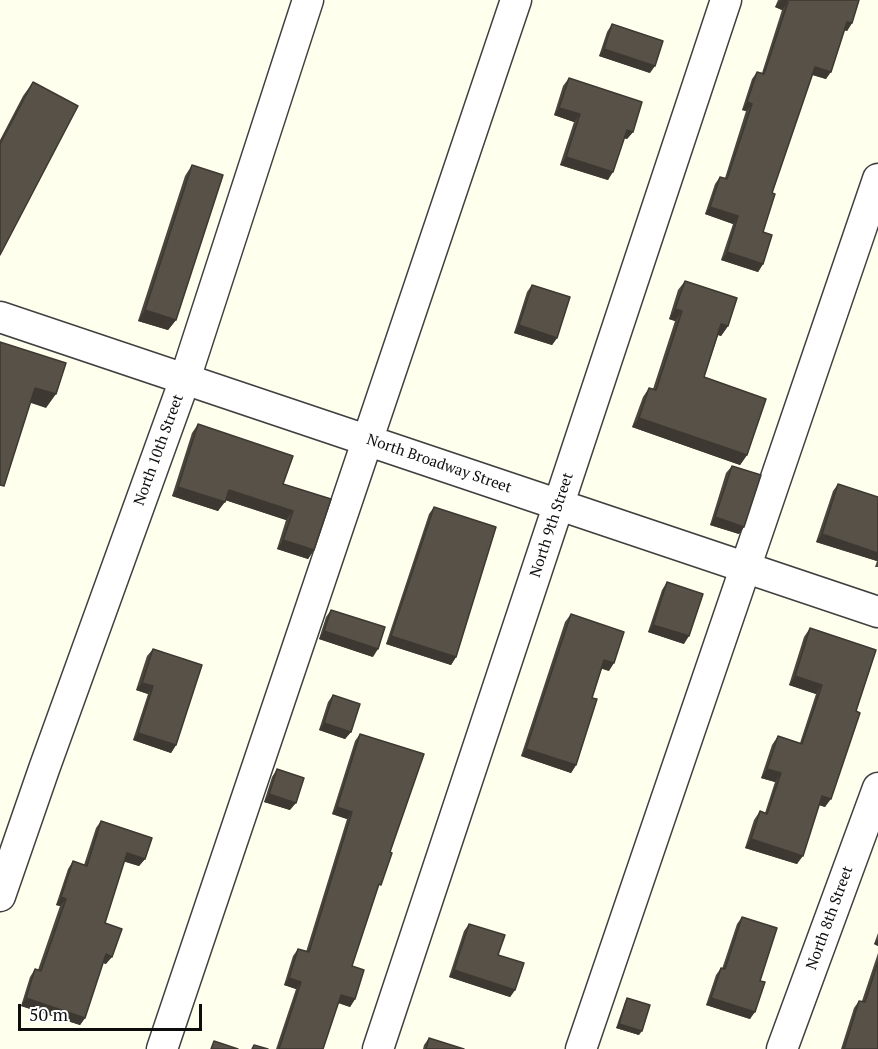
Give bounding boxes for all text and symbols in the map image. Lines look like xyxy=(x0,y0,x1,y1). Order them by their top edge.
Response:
street label: North 10th Street xyxy=(131,392,187,508)
street label: North Broadway Street xyxy=(364,431,514,497)
street label: North 9th Street xyxy=(527,470,577,580)
street label: North 8th Street xyxy=(803,864,857,972)
scale bar xyxy=(21,992,206,1030)
text: 50 m xyxy=(29,1002,68,1026)

